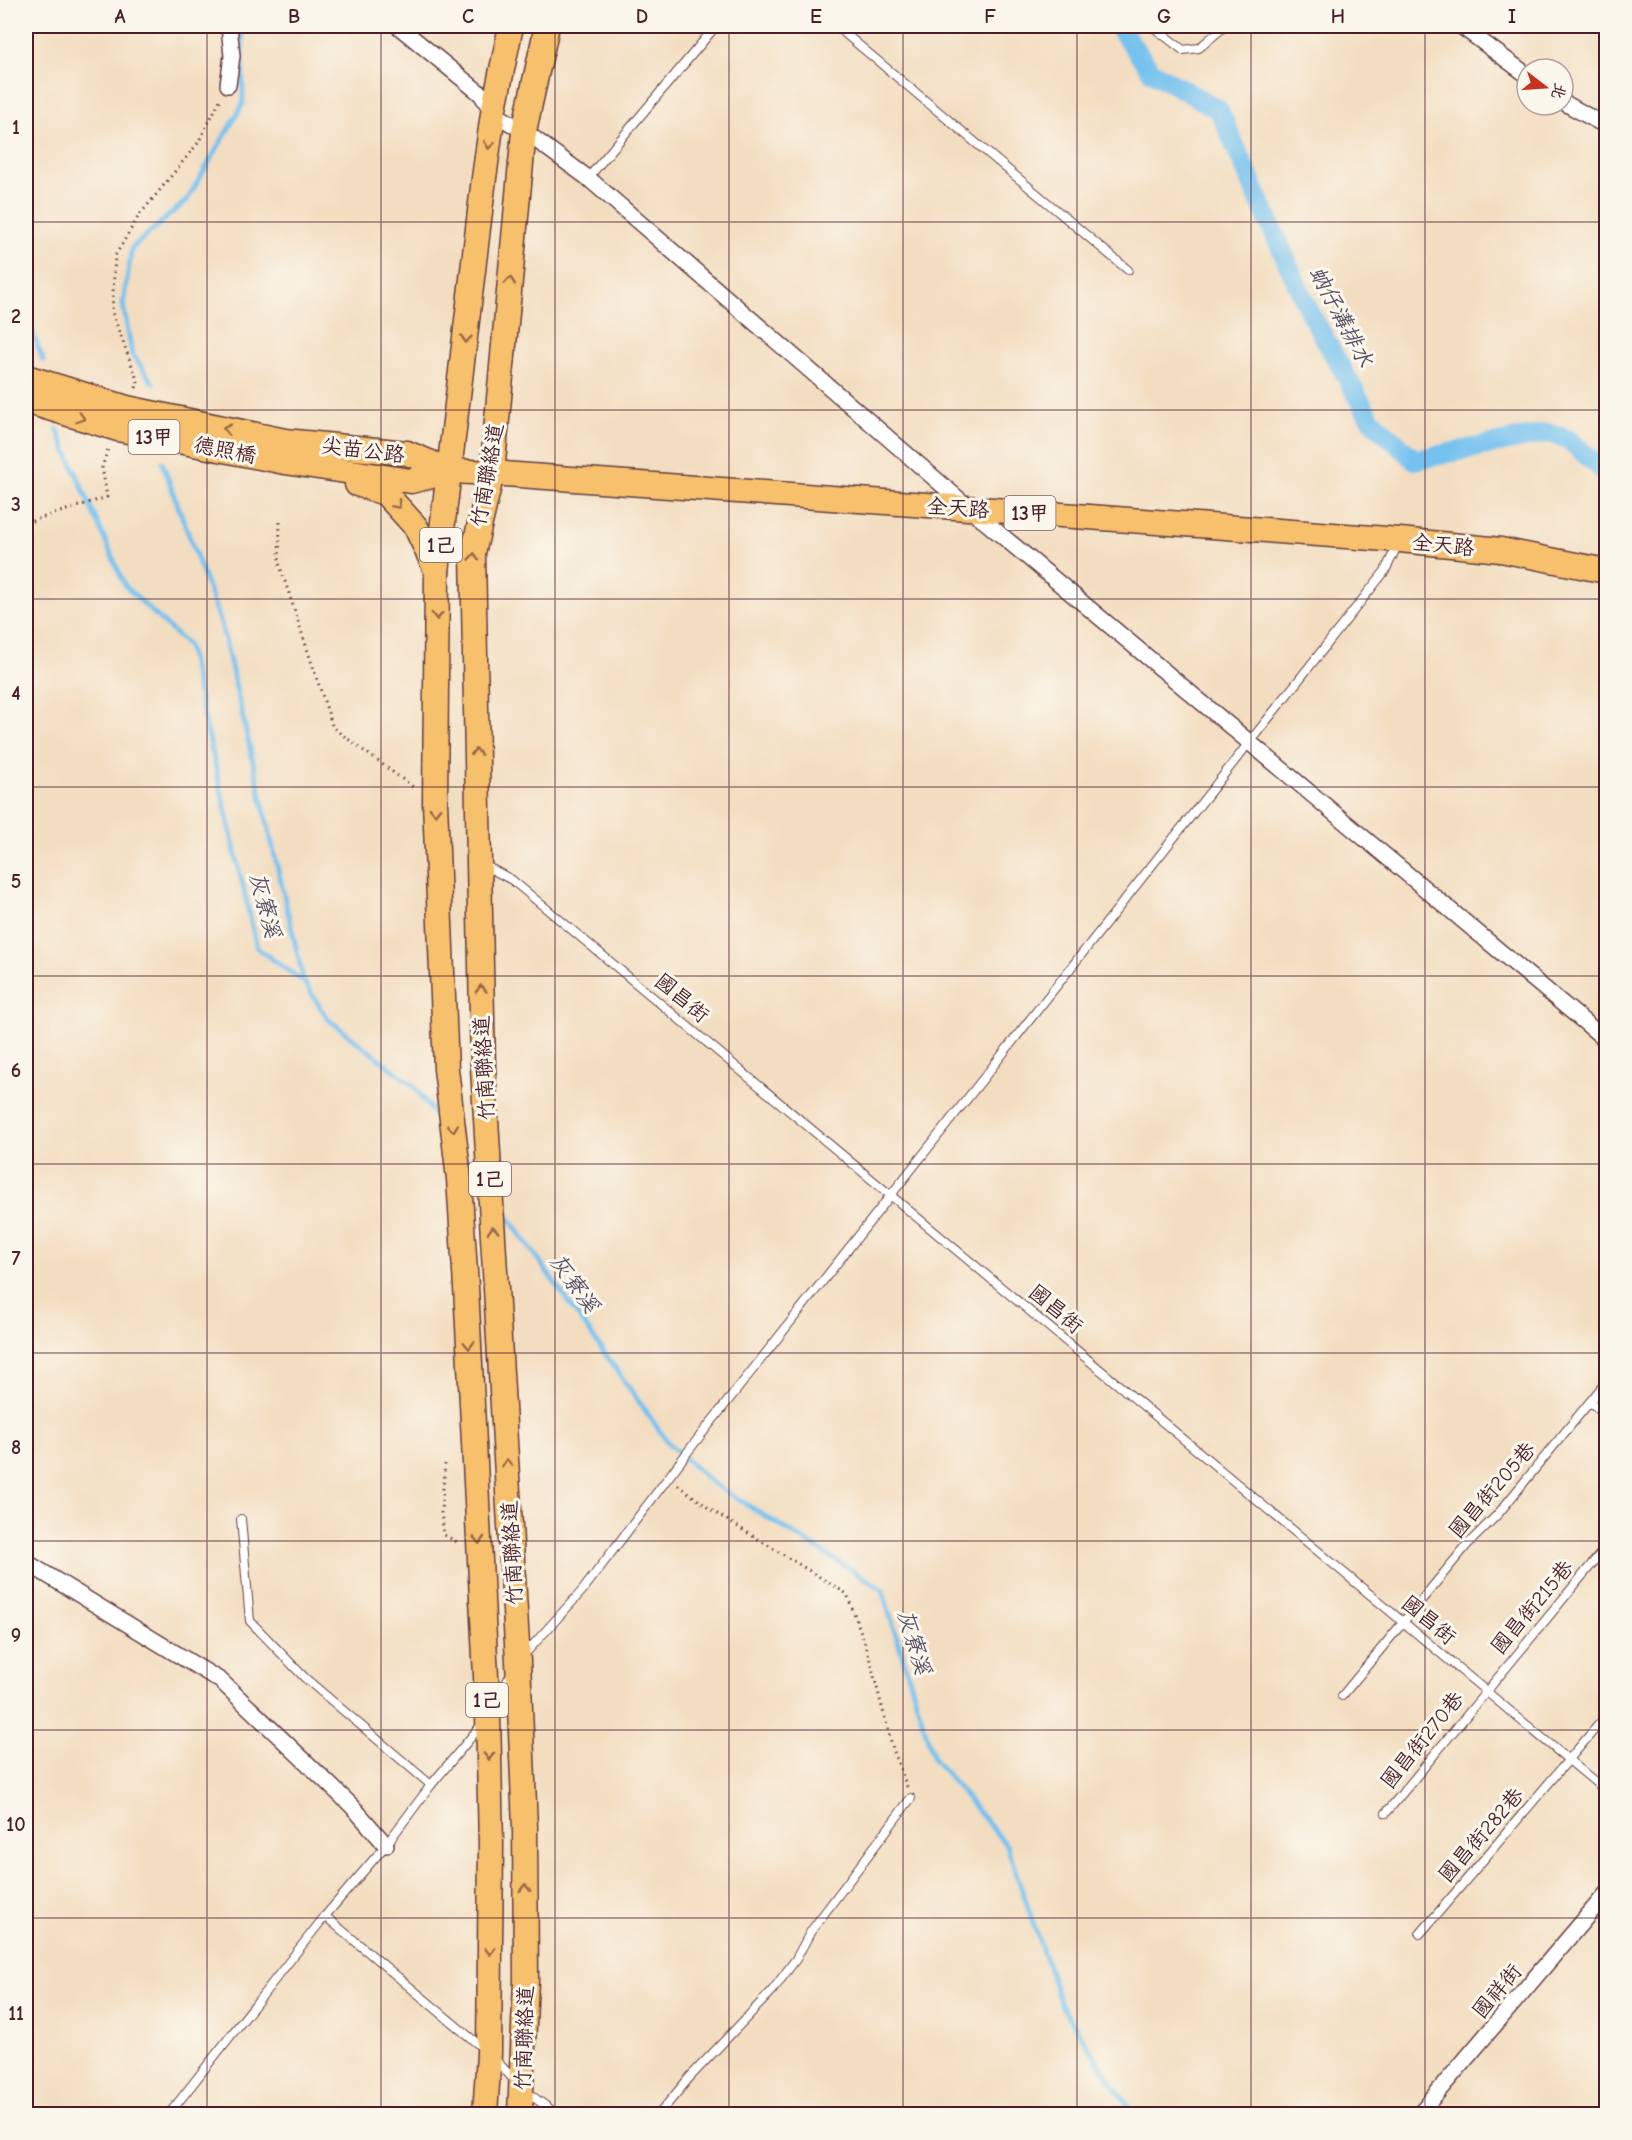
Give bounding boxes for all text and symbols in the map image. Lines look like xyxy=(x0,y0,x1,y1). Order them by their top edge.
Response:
text: A xyxy=(114,5,126,28)
text: B xyxy=(288,5,300,28)
text: C xyxy=(462,5,474,28)
text: D xyxy=(636,5,648,28)
text: E xyxy=(810,5,822,28)
text: F xyxy=(984,5,996,28)
text: G xyxy=(1157,5,1171,28)
text: H xyxy=(1331,5,1345,28)
text: I xyxy=(1508,5,1516,28)
north arrow xyxy=(1515,57,1575,117)
text: 北 xyxy=(1547,81,1569,101)
text: 1 xyxy=(12,116,20,139)
one-way arrow xyxy=(483,140,495,149)
water label: 蚋仔溝排水 xyxy=(1304,262,1379,372)
one-way arrow xyxy=(503,276,516,286)
text: 2 xyxy=(11,305,21,328)
one-way arrow xyxy=(460,334,473,343)
one-way arrow xyxy=(75,411,86,423)
road number: 13甲 xyxy=(128,420,180,454)
street label: 竹南聯絡道 xyxy=(466,421,508,529)
one-way arrow xyxy=(223,423,233,436)
street label: 德照橋 xyxy=(192,432,258,468)
street label: 尖苗公路 xyxy=(320,433,406,467)
text: 3 xyxy=(11,493,21,516)
street label: 全天路 xyxy=(926,494,990,522)
road number: 13甲 xyxy=(1004,496,1056,530)
one-way arrow xyxy=(390,498,401,509)
road number: 1己 xyxy=(420,528,462,562)
street label: 全天路 xyxy=(1410,530,1476,560)
one-way arrow xyxy=(467,552,480,562)
one-way arrow xyxy=(431,611,443,620)
text: 4 xyxy=(11,682,21,705)
one-way arrow xyxy=(470,747,482,756)
one-way arrow xyxy=(429,806,441,815)
text: 5 xyxy=(11,870,21,893)
water label: 灰寮溪 xyxy=(244,870,286,941)
street label: 國昌街 xyxy=(650,969,714,1027)
one-way arrow xyxy=(475,984,487,993)
street label: 竹南聯絡道 xyxy=(469,1015,499,1121)
text: 6 xyxy=(11,1059,21,1082)
one-way arrow xyxy=(446,1123,459,1132)
road number: 1己 xyxy=(469,1162,511,1196)
one-way arrow xyxy=(487,1226,500,1235)
text: 7 xyxy=(12,1247,21,1270)
water label: 灰寮溪 xyxy=(544,1249,605,1319)
street label: 國昌街 xyxy=(1024,1280,1088,1338)
one-way arrow xyxy=(463,1341,476,1350)
text: 8 xyxy=(11,1436,21,1459)
street label: 國昌街205巷 xyxy=(1444,1437,1540,1543)
one-way arrow xyxy=(500,1458,513,1467)
street label: 竹南聯絡道 xyxy=(497,1500,527,1606)
one-way arrow xyxy=(472,1535,485,1544)
street label: 國昌街215巷 xyxy=(1486,1555,1578,1659)
street label: 國昌街 xyxy=(1397,1591,1461,1649)
water label: 灰寮溪 xyxy=(892,1607,936,1679)
text: 9 xyxy=(11,1624,21,1647)
road number: 1己 xyxy=(466,1683,508,1717)
street label: 國昌街270巷 xyxy=(1376,1687,1468,1793)
one-way arrow xyxy=(482,1751,495,1760)
street label: 國昌街282巷 xyxy=(1434,1783,1528,1887)
text: 10 xyxy=(6,1813,26,1836)
one-way arrow xyxy=(519,1884,531,1893)
one-way arrow xyxy=(484,1946,496,1955)
street label: 國祥街 xyxy=(1468,1959,1526,2023)
street label: 竹南聯絡道 xyxy=(510,1985,538,2091)
text: 11 xyxy=(8,2002,24,2025)

